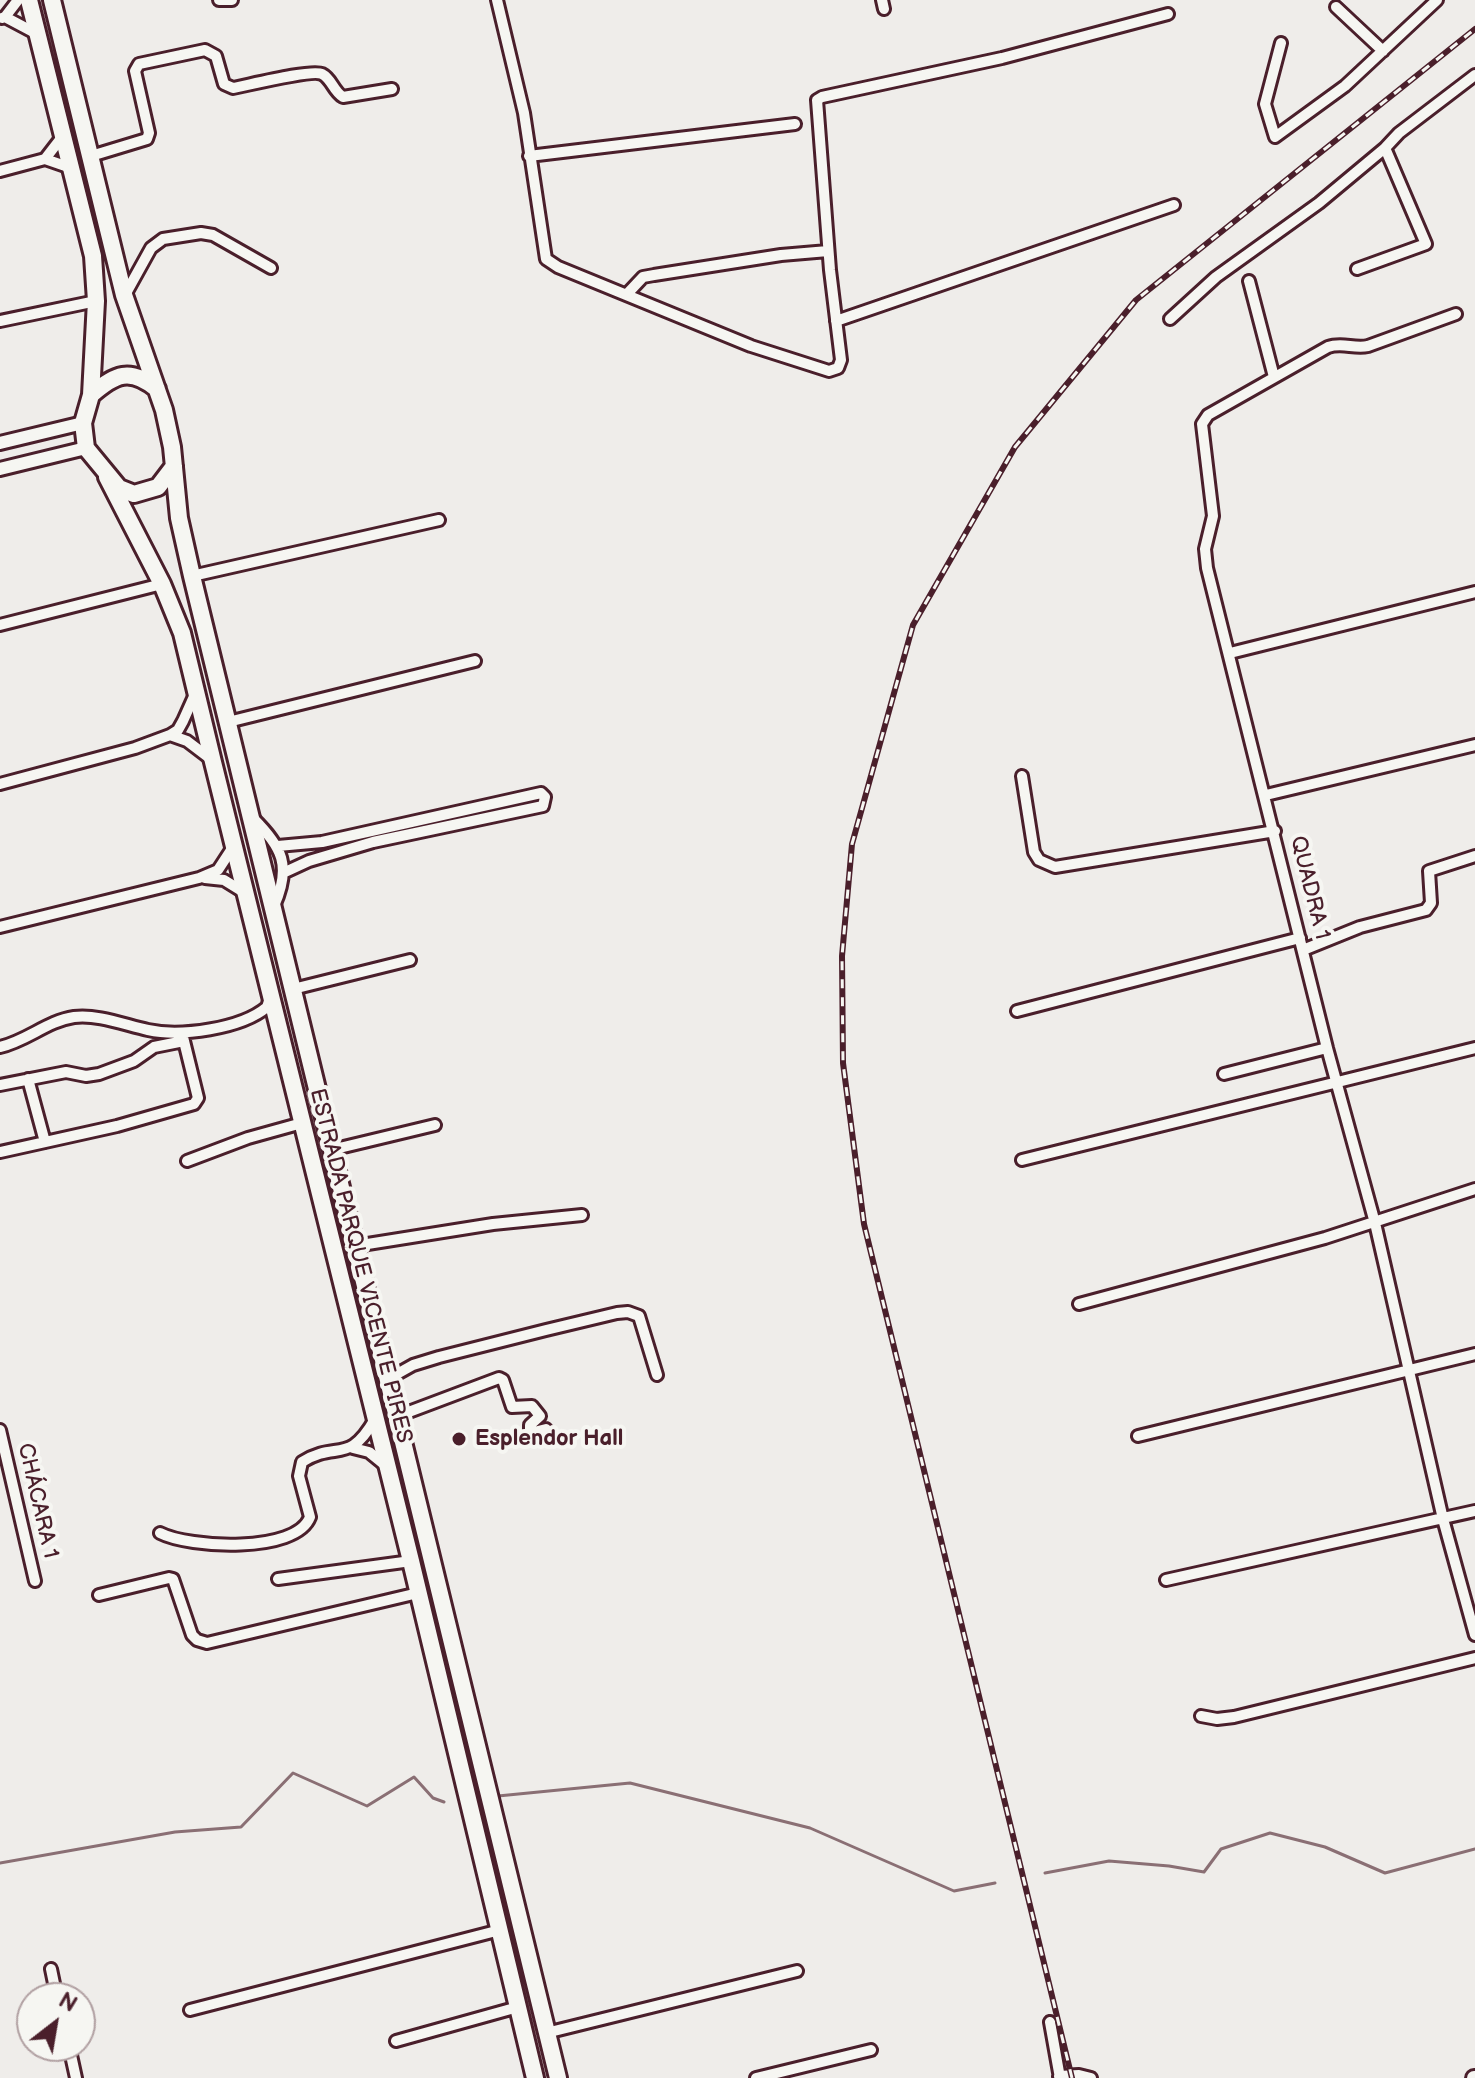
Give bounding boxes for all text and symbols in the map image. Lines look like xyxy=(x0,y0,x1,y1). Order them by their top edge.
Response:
street label: QUADRA 1 xyxy=(1283,834,1335,942)
street label: ESTRADA PARQUE VICENTE PIRES xyxy=(303,1086,417,1446)
place label: Esplendor Hall xyxy=(475,1426,623,1452)
marker: Esplendor Hall xyxy=(450,1430,468,1448)
street label: CHÁCARA 1 xyxy=(11,1441,63,1561)
north arrow xyxy=(16,1982,96,2062)
text: N xyxy=(54,1987,82,2019)

